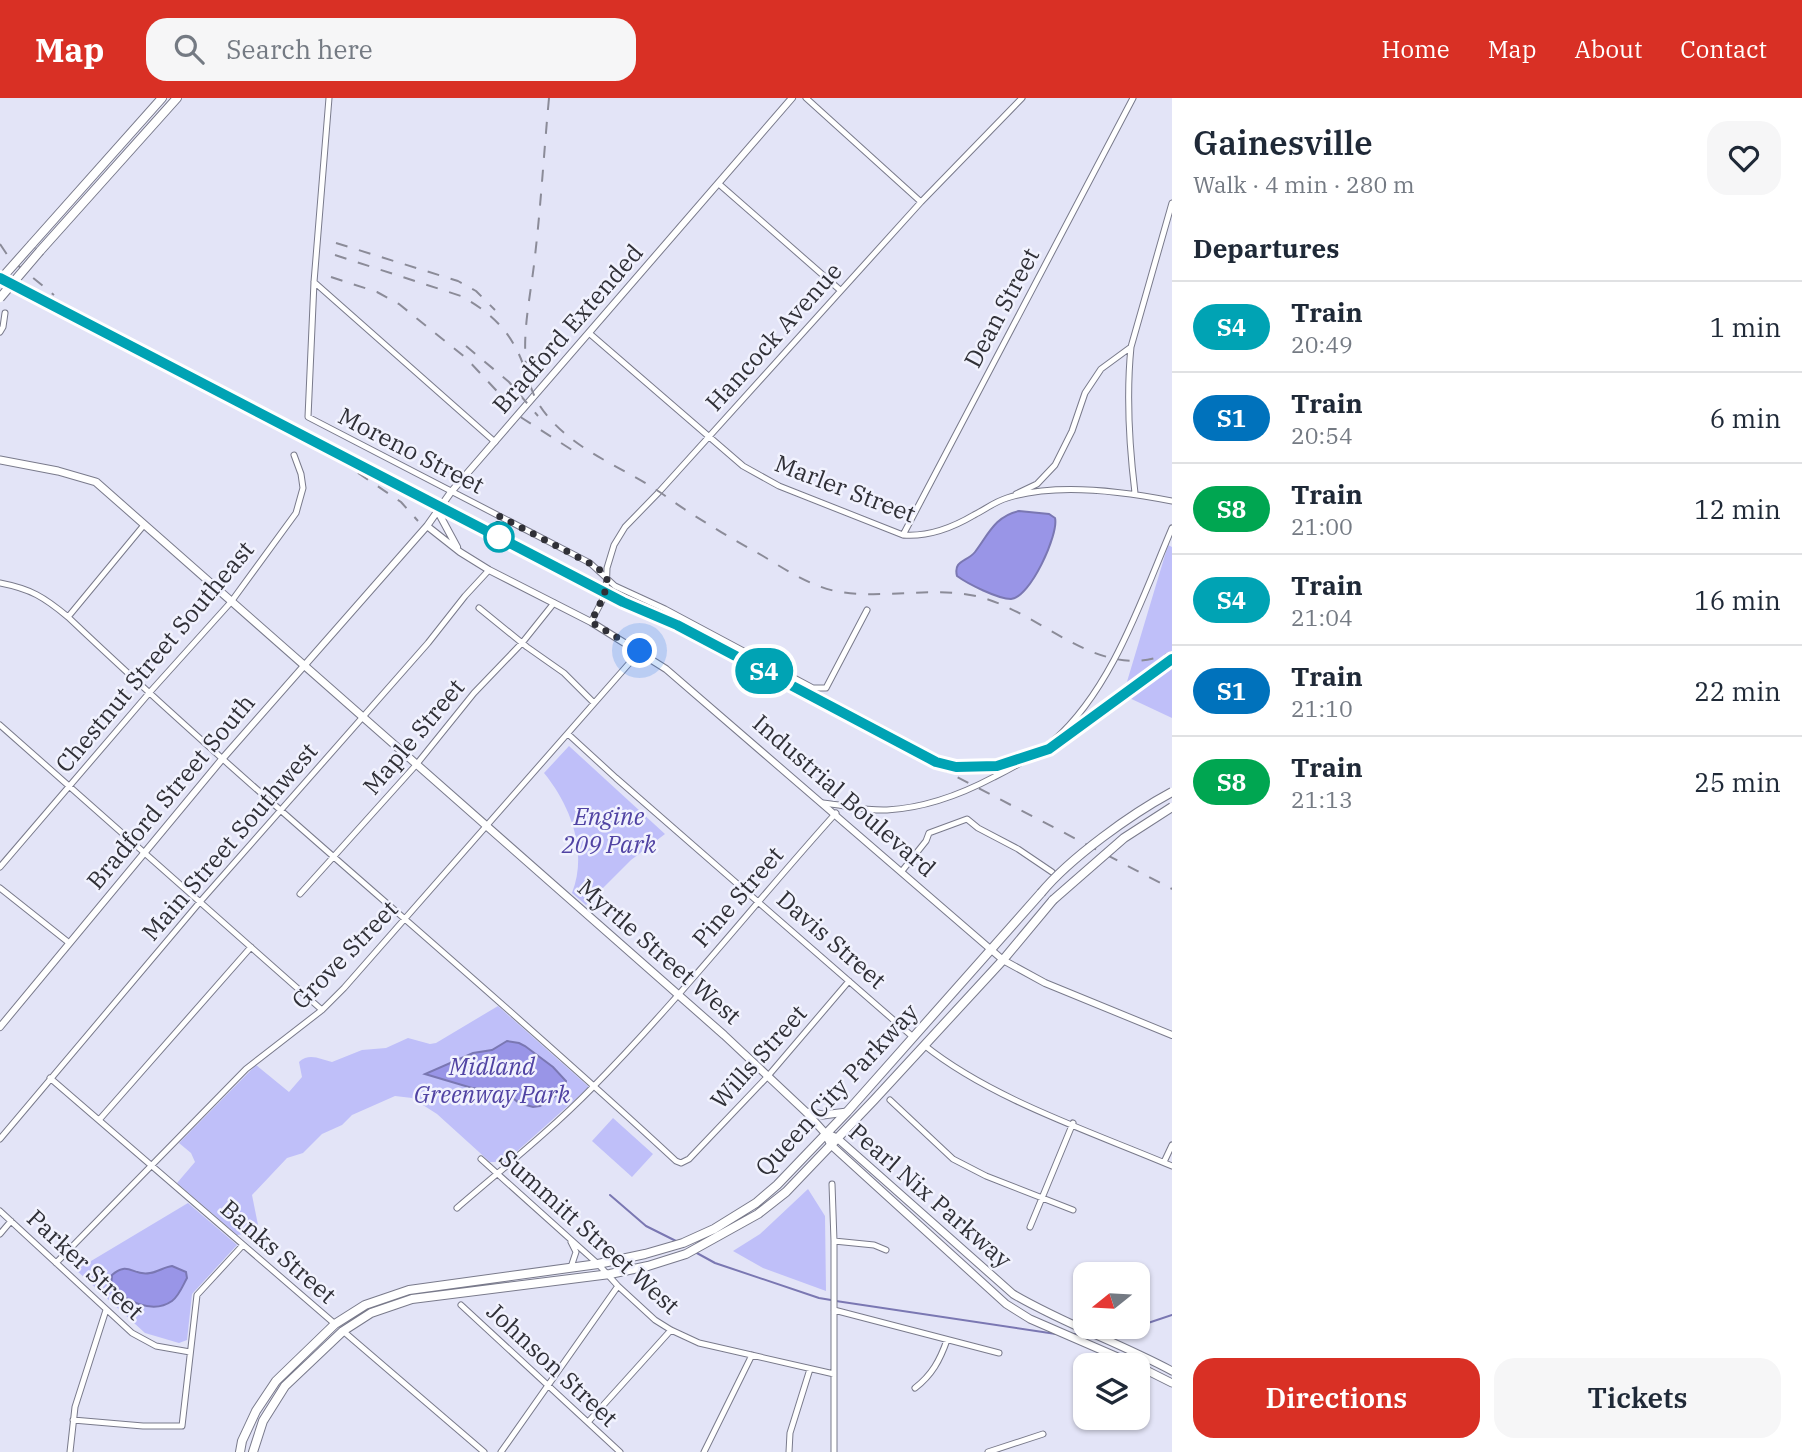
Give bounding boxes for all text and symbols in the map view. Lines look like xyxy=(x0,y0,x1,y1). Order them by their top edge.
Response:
search box xyxy=(146,18,636,81)
text: Map xyxy=(35,28,104,71)
icon: search xyxy=(170,30,208,68)
text: Search here xyxy=(226,32,373,66)
text: Home xyxy=(1382,33,1450,65)
text: Map xyxy=(1488,33,1536,65)
text: About xyxy=(1574,33,1642,65)
text: Contact xyxy=(1680,33,1767,65)
text: Gainesville xyxy=(1193,121,1373,164)
button: heart xyxy=(1707,121,1781,195)
text: Walk · 4 min · 280 m xyxy=(1193,169,1415,199)
text: Departures xyxy=(1193,231,1339,265)
street label: Bradford Extended xyxy=(485,237,650,420)
street label: Dean Street xyxy=(956,242,1046,373)
street label: Hancock Avenue xyxy=(698,255,849,417)
text: Train xyxy=(1291,295,1363,329)
text: 1 min xyxy=(1710,310,1781,344)
text: S4 xyxy=(1217,311,1246,343)
text: 20:49 xyxy=(1291,329,1353,359)
text: Train xyxy=(1291,386,1363,420)
street label: Moreno Street xyxy=(333,400,490,501)
text: 6 min xyxy=(1710,401,1781,435)
text: S1 xyxy=(1217,402,1246,434)
text: 20:54 xyxy=(1291,420,1353,450)
street label: Marler Street xyxy=(770,447,920,530)
text: Train xyxy=(1291,477,1363,511)
text: 12 min xyxy=(1694,492,1781,526)
text: S8 xyxy=(1217,493,1246,525)
text: 21:00 xyxy=(1291,511,1353,541)
unlabelled marker xyxy=(484,522,514,552)
street label: Chestnut Street Southeast xyxy=(48,534,261,779)
text: Train xyxy=(1291,568,1363,602)
text: 16 min xyxy=(1694,583,1781,617)
text: S4 xyxy=(1217,584,1246,616)
text: 21:04 xyxy=(1291,602,1353,632)
your location xyxy=(622,633,657,668)
line badge: S4 xyxy=(732,648,796,694)
text: S4 xyxy=(749,655,779,687)
text: Train xyxy=(1291,659,1363,693)
street label: Maple Street xyxy=(355,672,471,801)
text: 22 min xyxy=(1694,674,1781,708)
text: S1 xyxy=(1217,675,1246,707)
street label: Bradford Street South xyxy=(79,687,261,896)
text: 21:10 xyxy=(1291,693,1353,723)
street label: Industrial Boulevard xyxy=(746,707,943,884)
street label: Main Street Southwest xyxy=(134,736,324,947)
text: Train xyxy=(1291,750,1363,784)
text: 25 min xyxy=(1694,765,1781,799)
text: S8 xyxy=(1217,766,1246,798)
text: 21:13 xyxy=(1291,784,1353,814)
park label: Engine 209 Park xyxy=(561,800,657,860)
street label: Pine Street xyxy=(685,839,790,954)
street label: Myrtle Street West xyxy=(571,871,748,1031)
street label: Davis Street xyxy=(770,883,893,996)
street label: Grove Street xyxy=(284,893,404,1016)
street label: Queen City Parkway xyxy=(748,996,925,1183)
street label: Wills Street xyxy=(703,997,813,1115)
park label: Midland Greenway Park xyxy=(414,1050,571,1110)
street label: Pearl Nix Parkway xyxy=(842,1116,1019,1275)
street label: Summitt Street West xyxy=(493,1142,687,1321)
street label: Banks Street xyxy=(214,1192,343,1310)
street label: Parker Street xyxy=(20,1202,151,1327)
north arrow xyxy=(1073,1262,1150,1339)
map controls xyxy=(1073,1262,1150,1430)
street label: Johnson Street xyxy=(480,1295,625,1433)
button: layers xyxy=(1073,1353,1150,1430)
button: Directions xyxy=(1193,1358,1480,1438)
button: Tickets xyxy=(1494,1358,1781,1438)

